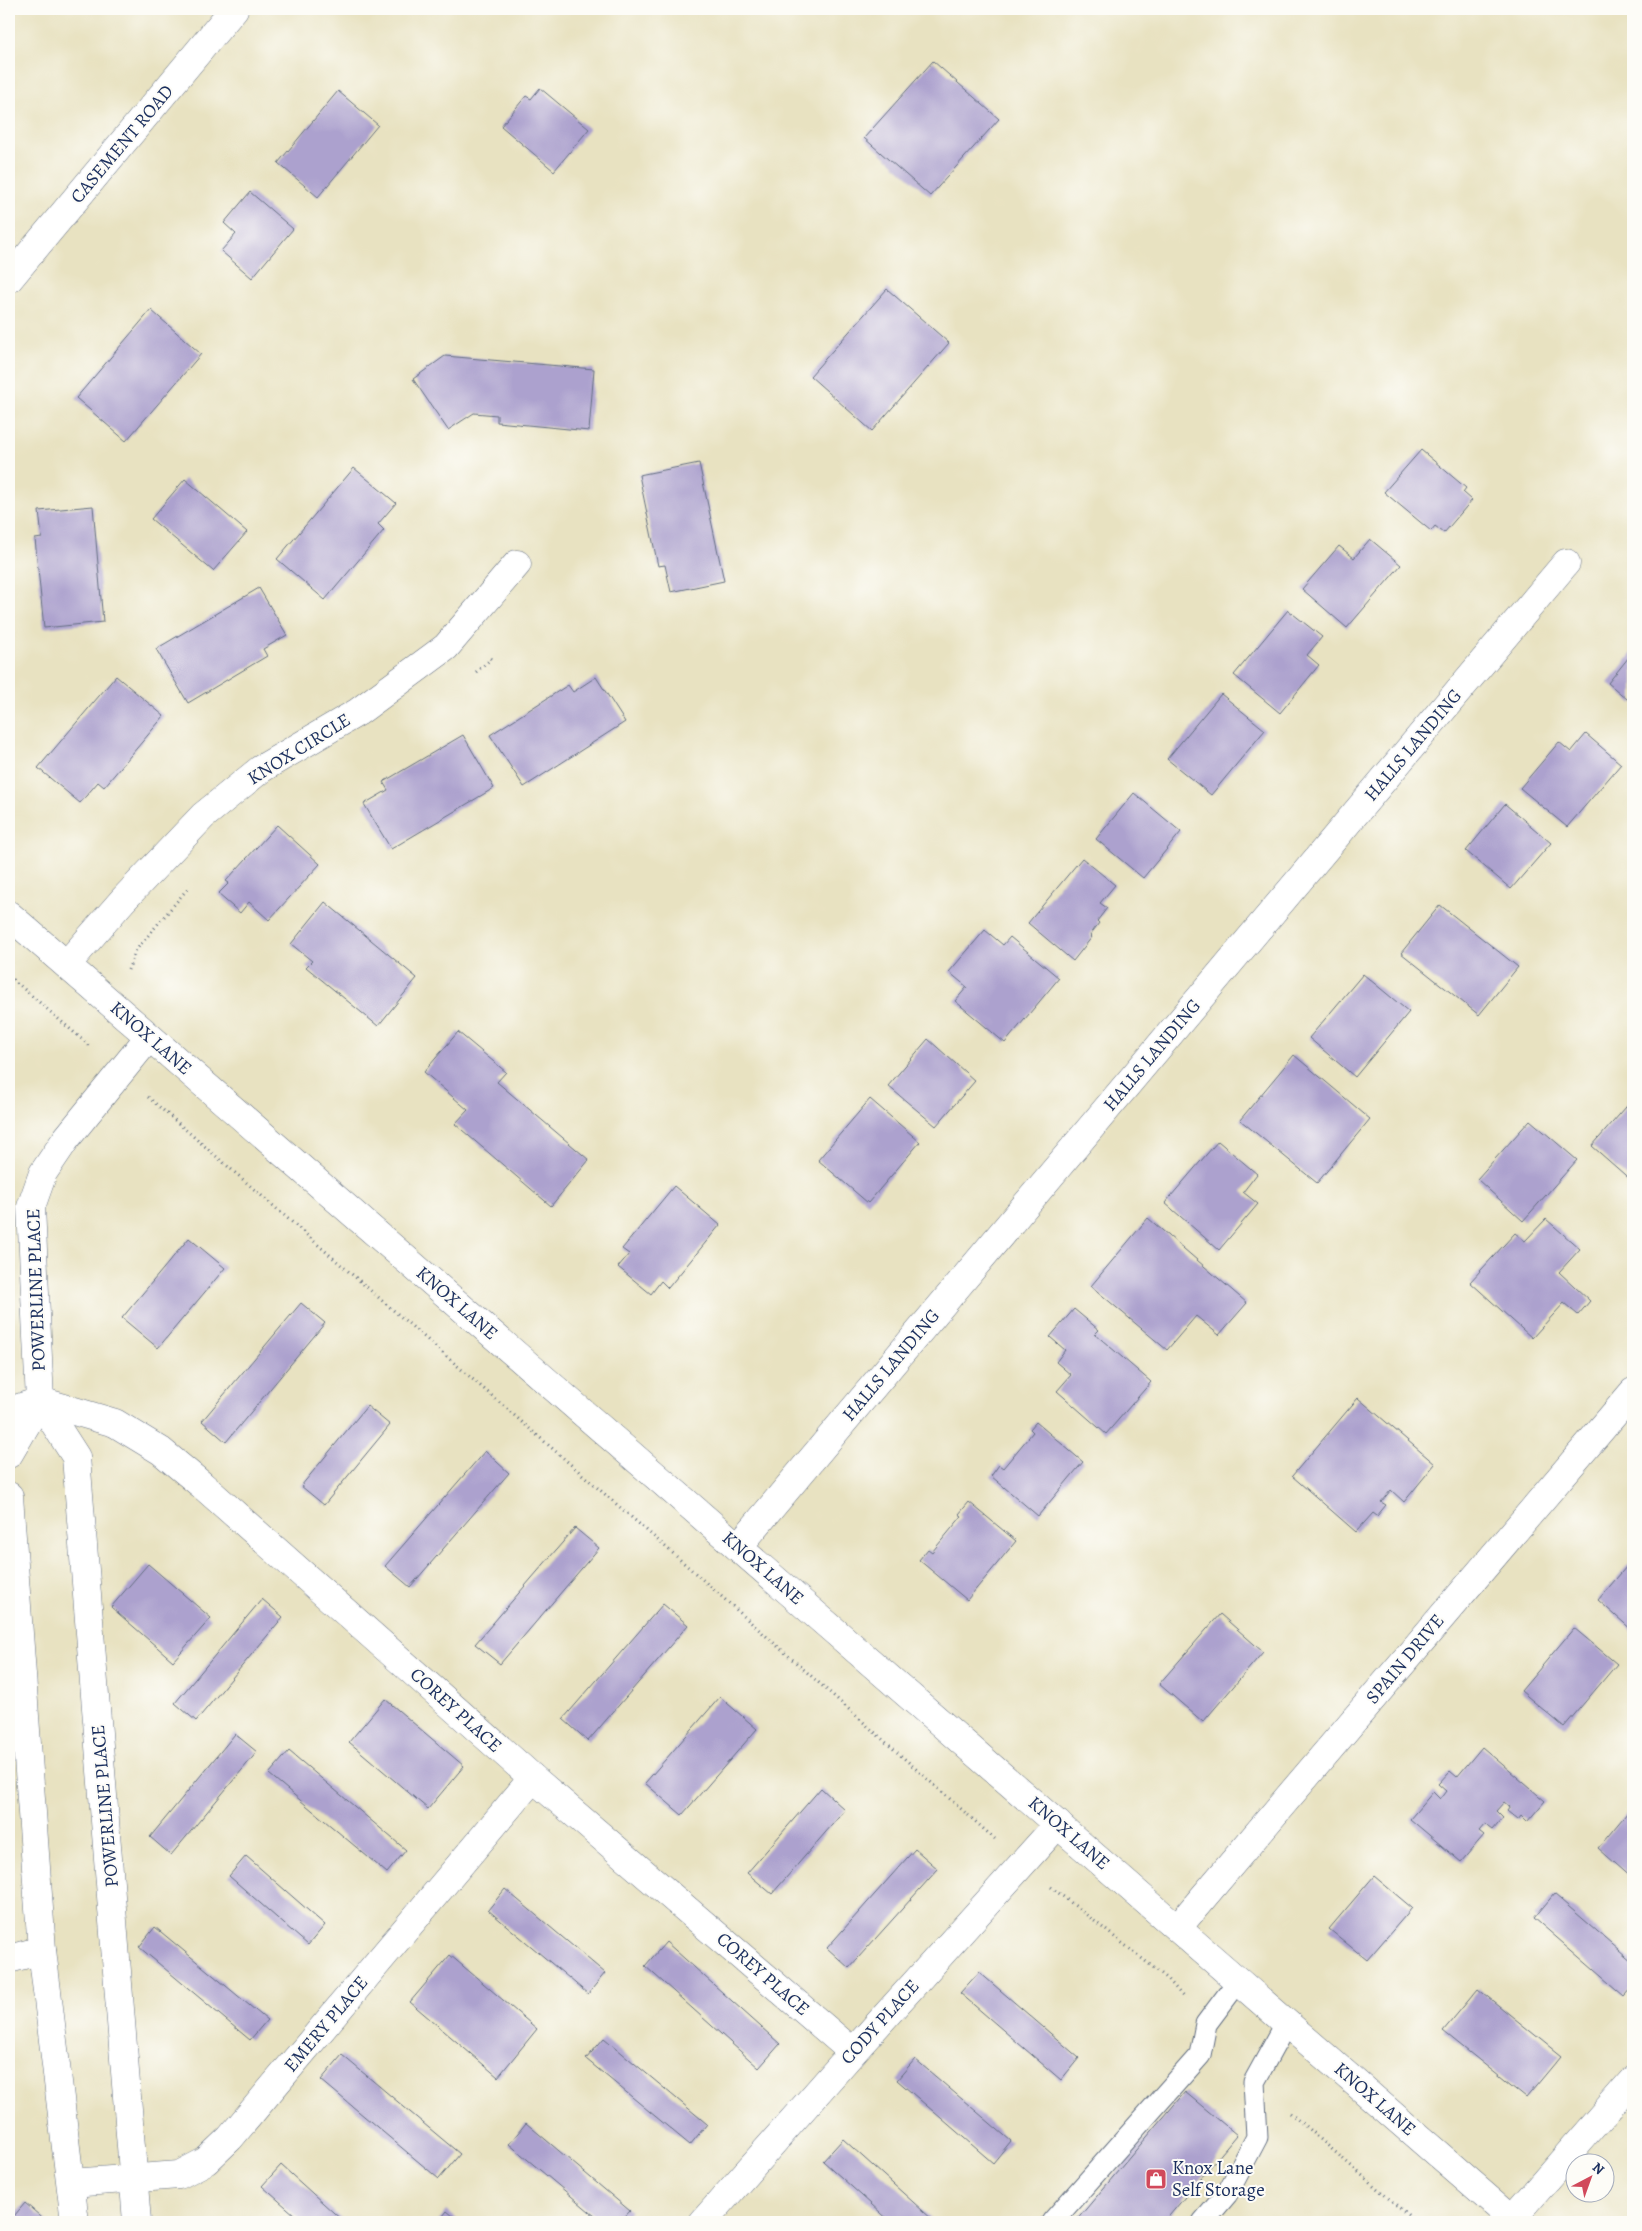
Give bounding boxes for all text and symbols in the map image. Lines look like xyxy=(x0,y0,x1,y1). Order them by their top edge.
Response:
street label: CASEMENT ROAD xyxy=(65,79,179,209)
street label: HALLS LANDING xyxy=(1358,683,1468,807)
street label: KNOX CIRCLE xyxy=(242,707,356,791)
street label: HALLS LANDING xyxy=(1097,993,1207,1117)
street label: KNOX LANE xyxy=(104,995,198,1081)
street label: POWERLINE PLACE xyxy=(20,1208,52,1372)
street label: KNOX LANE xyxy=(410,1260,504,1346)
street label: HALLS LANDING xyxy=(836,1303,946,1427)
street label: KNOX LANE xyxy=(716,1525,810,1611)
street label: SPAIN DRIVE xyxy=(1360,1608,1450,1710)
street label: COREY PLACE xyxy=(404,1662,508,1758)
street label: POWERLINE PLACE xyxy=(85,1724,125,1888)
street label: KNOX LANE xyxy=(1022,1790,1116,1876)
street label: COREY PLACE xyxy=(711,1926,815,2022)
street label: EMERY PLACE xyxy=(278,1970,374,2078)
street label: CODY PLACE xyxy=(835,1974,925,2070)
street label: KNOX LANE xyxy=(1328,2056,1422,2142)
north arrow xyxy=(1564,2154,1614,2204)
place label: Knox Lane Self Storage xyxy=(1172,2155,1265,2203)
text: N xyxy=(1588,2158,1608,2179)
shop icon: Knox Lane Self Storage xyxy=(1144,2167,1168,2191)

